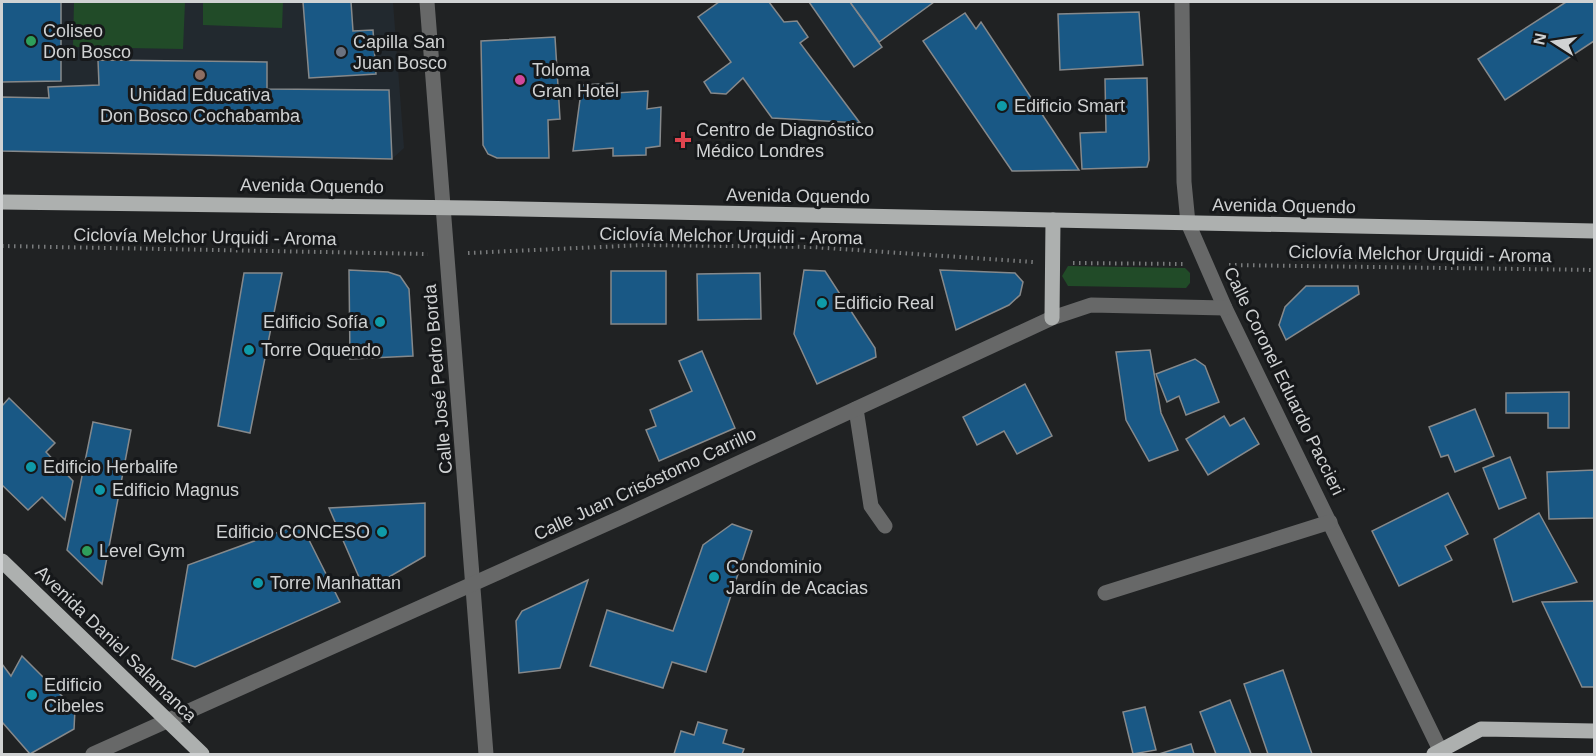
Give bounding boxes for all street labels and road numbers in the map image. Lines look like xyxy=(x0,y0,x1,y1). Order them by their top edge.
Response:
street label: Avenida Oquendo xyxy=(240,175,384,197)
street label: Avenida Oquendo xyxy=(726,185,870,207)
street label: Avenida Oquendo xyxy=(1212,195,1356,217)
street label: Ciclovía Melchor Urquidi - Aroma xyxy=(599,224,864,248)
street label: Ciclovía Melchor Urquidi - Aroma xyxy=(73,225,338,249)
street label: Ciclovía Melchor Urquidi - Aroma xyxy=(1288,242,1553,266)
street label: Calle Coronel Eduardo Paccieri xyxy=(1220,264,1348,498)
street label: Calle José Pedro Borda xyxy=(420,282,456,475)
street label: Calle Juan Crisóstomo Carrillo xyxy=(531,424,759,544)
street label: Avenida Daniel Salamanca xyxy=(31,562,201,727)

